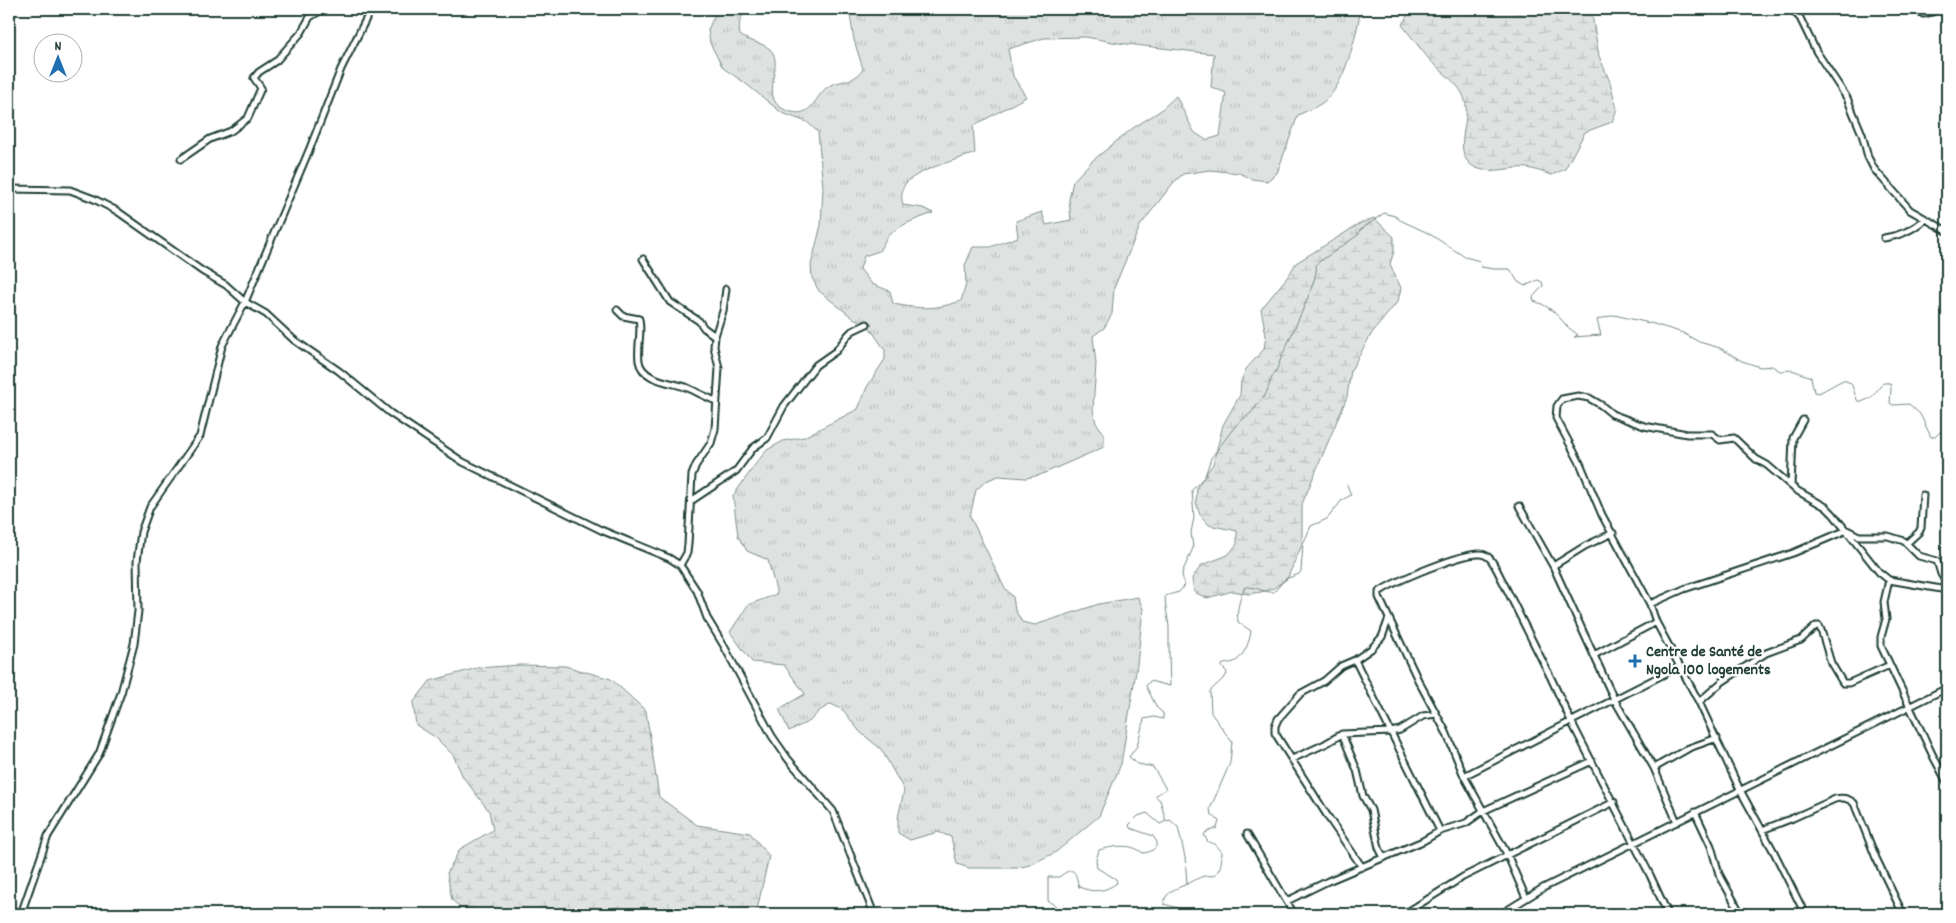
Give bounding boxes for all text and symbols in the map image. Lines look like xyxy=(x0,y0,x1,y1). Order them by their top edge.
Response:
north arrow xyxy=(32,32,82,82)
text: N xyxy=(55,37,62,57)
place label: Centre de Santé de Ngola 100 logements xyxy=(1646,641,1771,682)
marker: Centre de Santé de Ngola 100 logements xyxy=(1628,654,1642,668)

